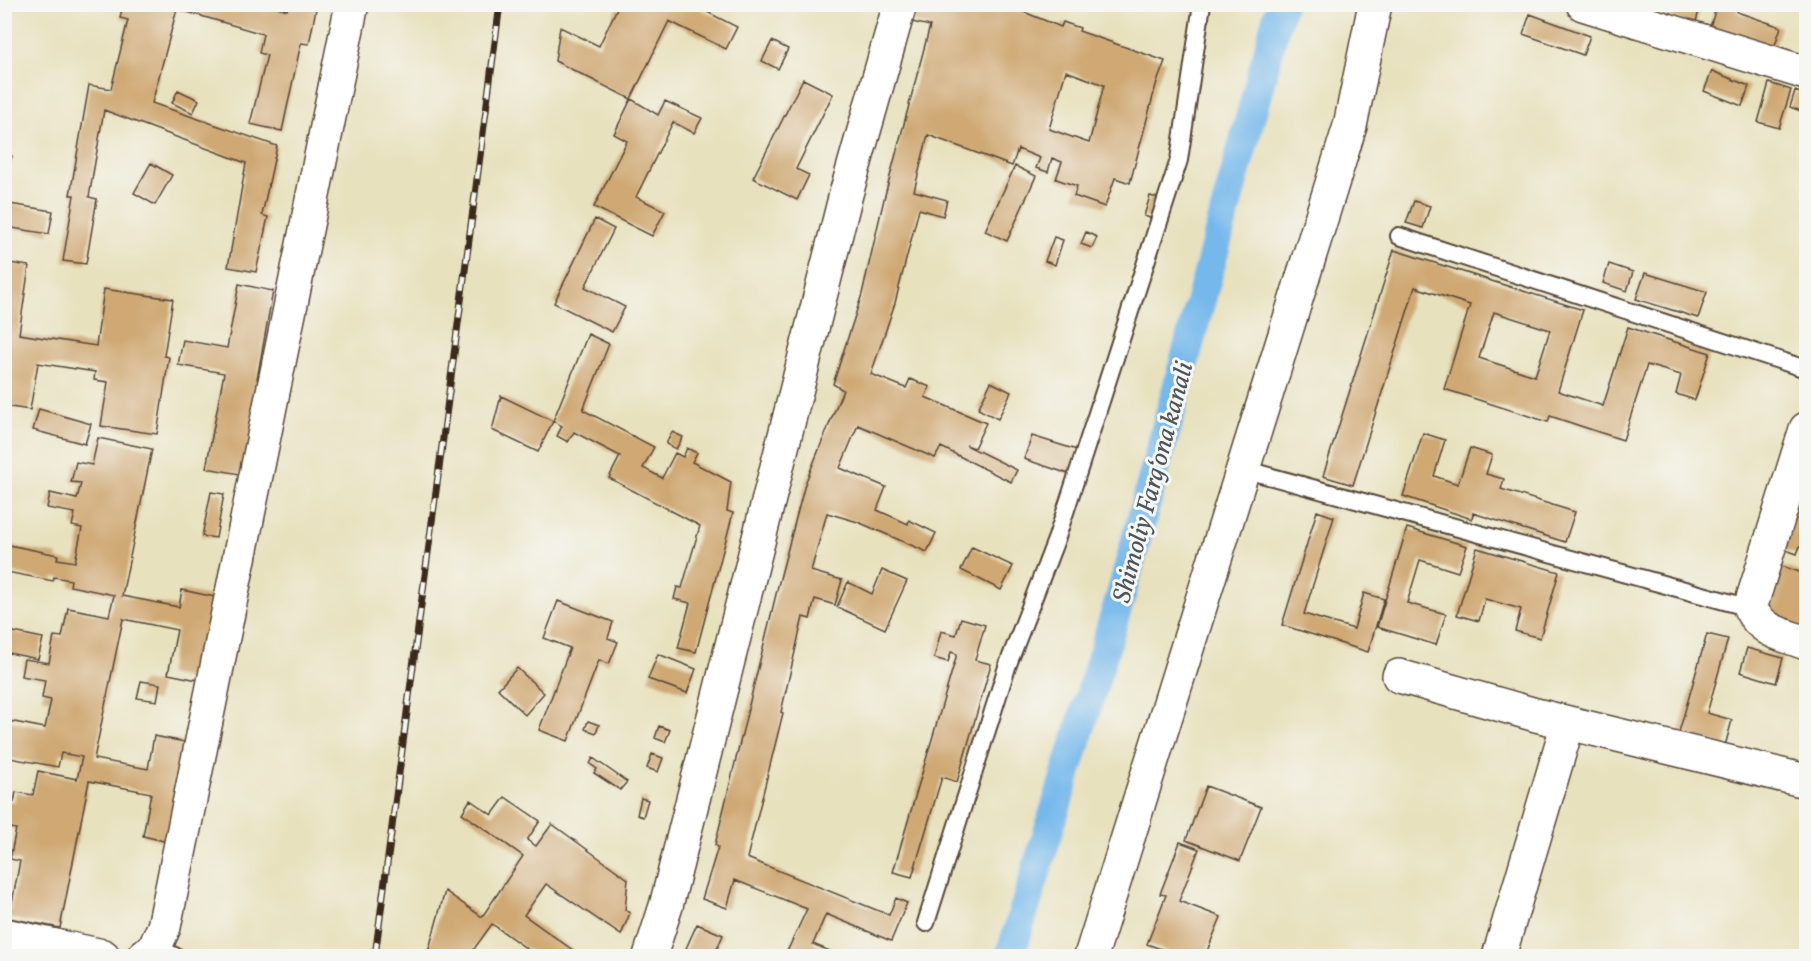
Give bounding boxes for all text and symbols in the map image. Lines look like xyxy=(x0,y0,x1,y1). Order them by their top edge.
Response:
water label: Shimoliy Fargʻona kanali xyxy=(1105,358,1203,607)

